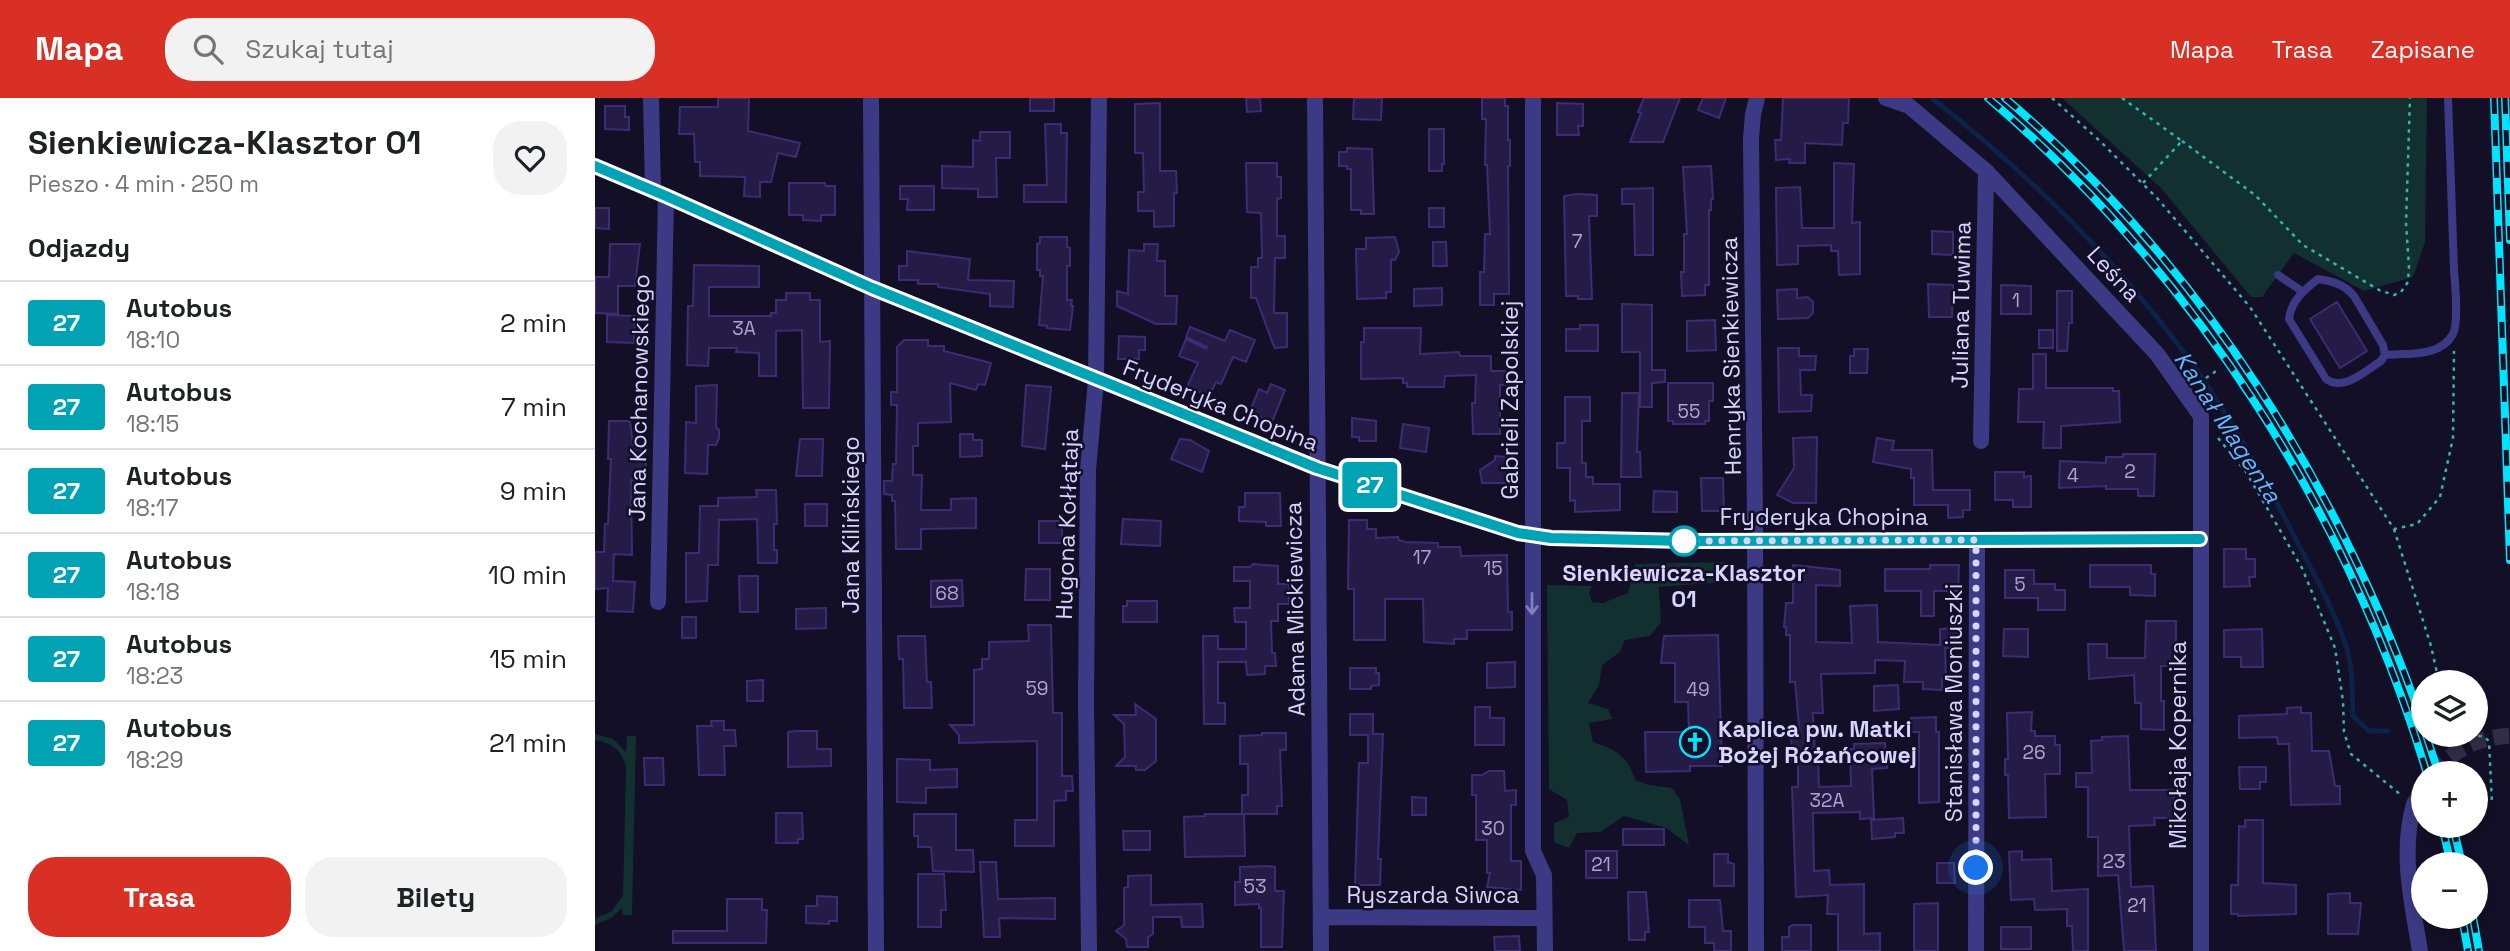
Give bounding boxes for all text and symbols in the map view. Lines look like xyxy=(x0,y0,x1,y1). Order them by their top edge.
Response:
search box xyxy=(165,18,655,81)
text: Mapa xyxy=(35,28,123,70)
icon: search xyxy=(189,30,227,68)
text: Szukaj tutaj xyxy=(245,32,394,66)
text: Mapa xyxy=(2170,34,2234,65)
text: Trasa xyxy=(2272,34,2333,65)
text: Zapisane xyxy=(2371,34,2475,65)
button: heart xyxy=(493,121,567,195)
text: Sienkiewicza-Klasztor 01 xyxy=(28,122,422,164)
text: Pieszo · 4 min · 250 m xyxy=(28,169,259,199)
street label: Juliana Tuwima xyxy=(1945,221,1977,389)
house number: 7 xyxy=(1572,229,1583,254)
text: Odjazdy xyxy=(28,231,130,265)
street label: Henryka Sienkiewicza xyxy=(1714,237,1748,475)
street label: Leśna xyxy=(2081,240,2147,308)
street label: Jana Kochanowskiego xyxy=(622,274,656,522)
house number: 1 xyxy=(2012,288,2020,313)
text: Autobus xyxy=(126,291,232,325)
street label: Gabrieli Zapolskiej xyxy=(1495,301,1525,499)
text: 2 min xyxy=(500,306,567,340)
text: 27 xyxy=(53,307,80,338)
house number: 3A xyxy=(732,316,756,341)
text: 18:10 xyxy=(126,325,180,355)
water label: Kanał Magenta xyxy=(2167,345,2289,509)
street label: Fryderyka Chopina xyxy=(1119,352,1323,458)
text: Autobus xyxy=(126,375,232,409)
text: 7 min xyxy=(501,390,567,424)
text: 27 xyxy=(53,391,80,422)
house number: 55 xyxy=(1678,399,1700,424)
text: 18:15 xyxy=(126,409,179,439)
street label: Hugona Kołłątaja xyxy=(1049,428,1085,620)
street label: Jana Kilińskiego xyxy=(836,436,866,614)
text: Autobus xyxy=(126,459,232,493)
house number: 2 xyxy=(2124,459,2136,484)
line badge: 27 xyxy=(1339,462,1401,508)
house number: 4 xyxy=(2067,463,2079,488)
text: 27 xyxy=(1356,469,1384,500)
text: 9 min xyxy=(500,474,567,508)
text: 27 xyxy=(53,475,80,506)
text: 18:17 xyxy=(126,493,178,523)
street label: Adama Mickiewicza xyxy=(1278,501,1312,717)
street label: Fryderyka Chopina xyxy=(1720,502,1928,532)
marker: Sienkiewicza-Klasztor 01 xyxy=(1669,526,1699,556)
text: Autobus xyxy=(126,543,232,577)
house number: 17 xyxy=(1413,545,1432,570)
house number: 15 xyxy=(1483,556,1503,581)
text: 10 min xyxy=(488,558,567,592)
place label: Sienkiewicza-Klasztor 01 xyxy=(1562,558,1806,614)
text: 27 xyxy=(53,559,80,590)
house number: 5 xyxy=(2014,572,2026,597)
text: 18:18 xyxy=(126,577,180,607)
house number: 68 xyxy=(935,581,959,606)
street label: Stanisława Moniuszki xyxy=(1939,584,1969,822)
one-way arrow xyxy=(1525,592,1539,615)
text: Autobus xyxy=(126,627,232,661)
street label: Mikołaja Kopernika xyxy=(2163,641,2193,849)
text: 15 min xyxy=(489,642,567,676)
text: 27 xyxy=(53,643,80,674)
text: 18:23 xyxy=(126,661,183,691)
map controls xyxy=(2411,670,2488,929)
button: layers xyxy=(2411,670,2488,747)
house number: 59 xyxy=(1025,676,1049,701)
house number: 49 xyxy=(1686,677,1710,702)
text: Autobus xyxy=(126,711,232,745)
place label: Kaplica pw. Matki Bożej Różańcowej xyxy=(1718,714,1917,770)
church icon: Kaplica pw. Matki Bożej Różańcowej xyxy=(1678,725,1712,759)
text: 21 min xyxy=(489,726,567,760)
text: 27 xyxy=(53,727,80,758)
house number: 26 xyxy=(2022,740,2046,765)
text: 18:29 xyxy=(126,745,184,775)
button: + xyxy=(2411,761,2488,838)
house number: 32A xyxy=(1810,788,1844,813)
house number: 30 xyxy=(1481,816,1505,841)
house number: 23 xyxy=(2103,849,2125,874)
your location xyxy=(1958,850,1993,885)
house number: 21 xyxy=(1591,852,1611,877)
button: − xyxy=(2411,852,2488,929)
button: Trasa xyxy=(28,857,291,937)
button: Bilety xyxy=(305,857,567,937)
house number: 53 xyxy=(1244,874,1266,899)
street label: Ryszarda Siwca xyxy=(1347,880,1519,910)
house number: 21 xyxy=(2127,893,2147,918)

